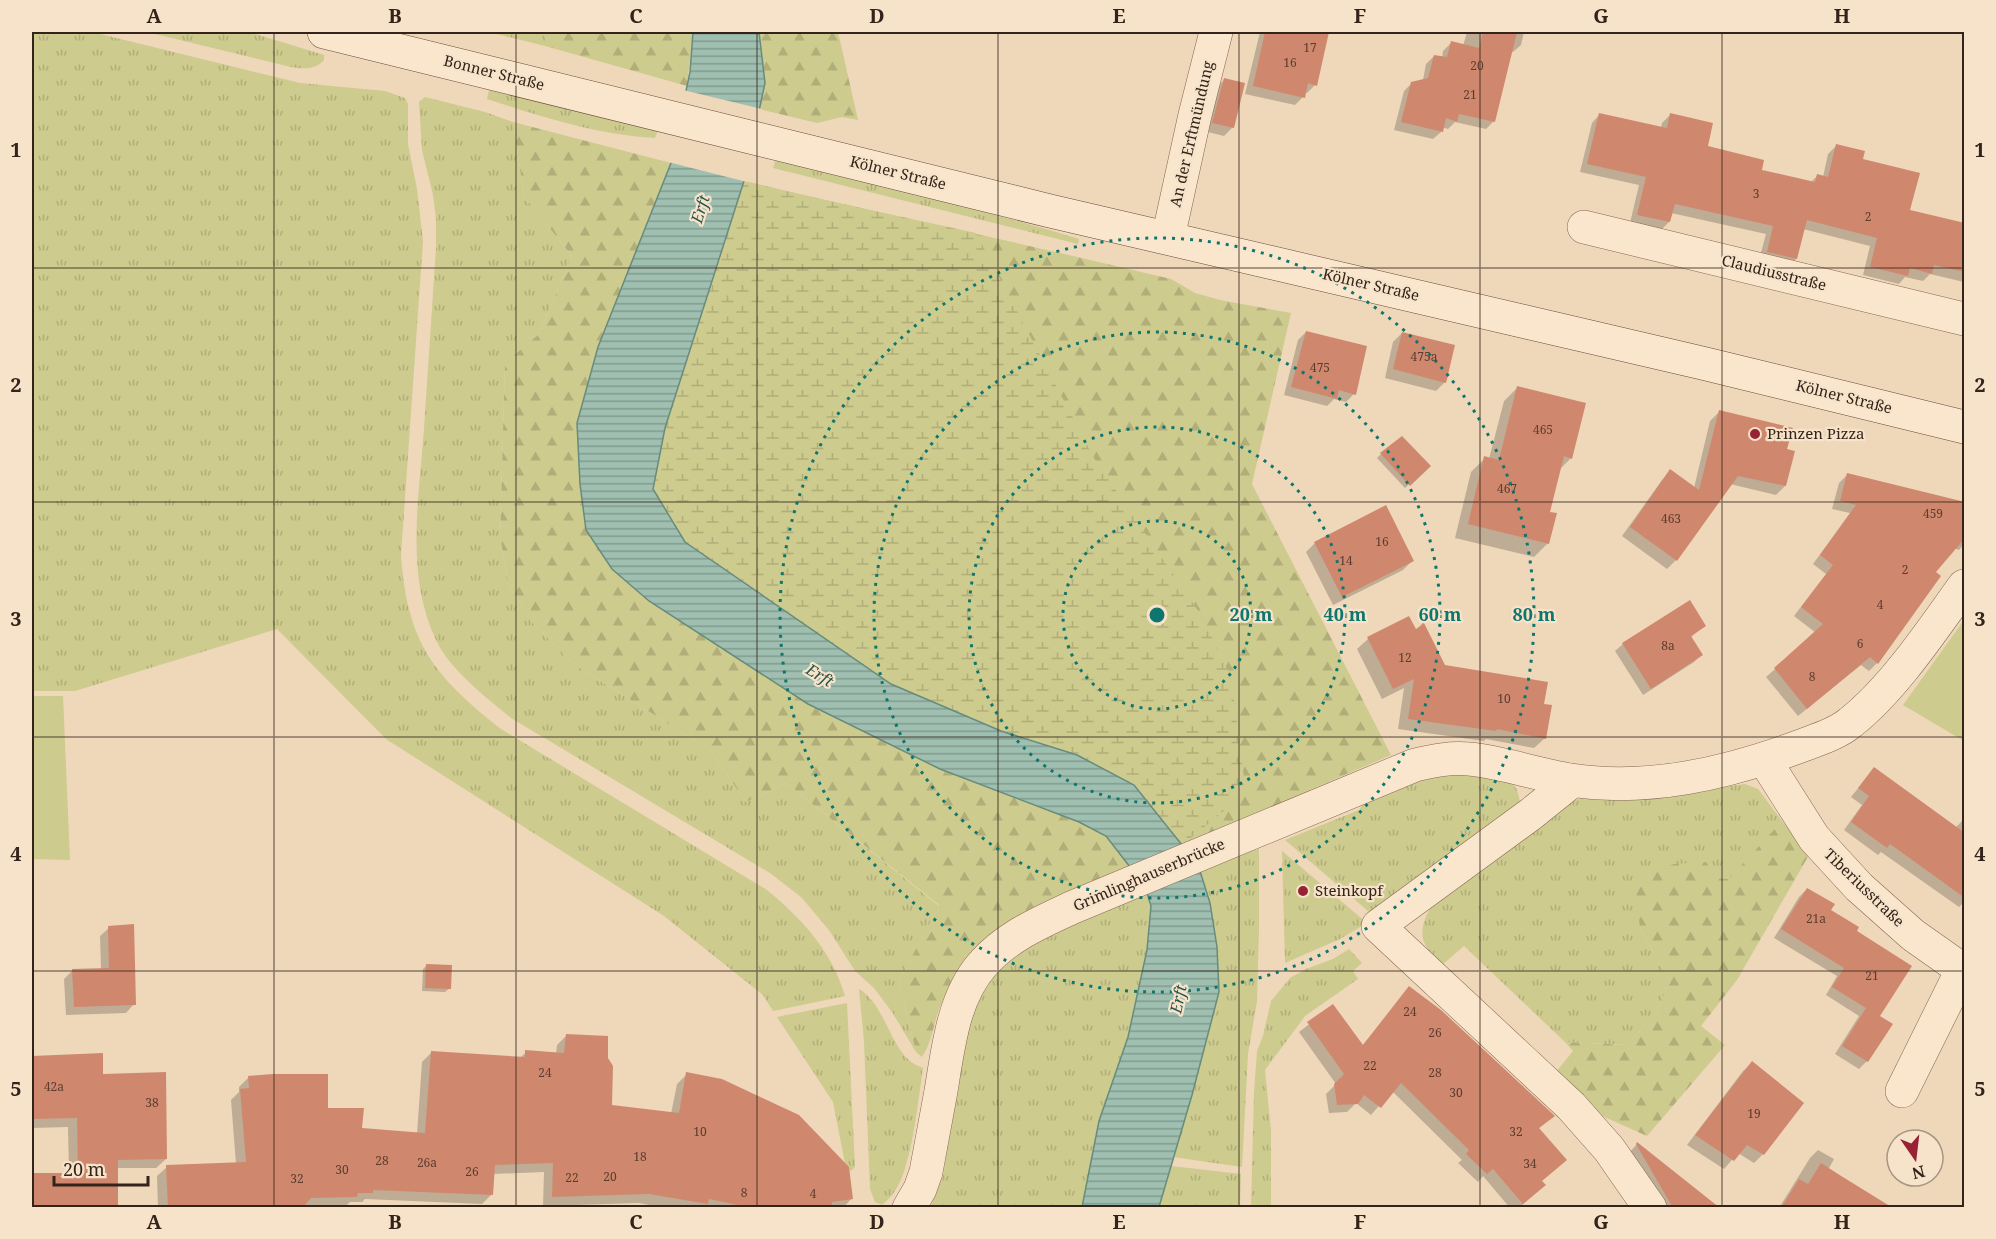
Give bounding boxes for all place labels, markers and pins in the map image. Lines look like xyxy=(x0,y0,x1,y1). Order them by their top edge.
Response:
place label: Prinzen Pizza xyxy=(1767,423,1865,443)
marker: Prinzen Pizza xyxy=(1748,427,1762,441)
centre of rings xyxy=(1147,605,1167,625)
place label: Steinkopf xyxy=(1315,880,1384,900)
marker: Steinkopf xyxy=(1296,884,1310,898)

